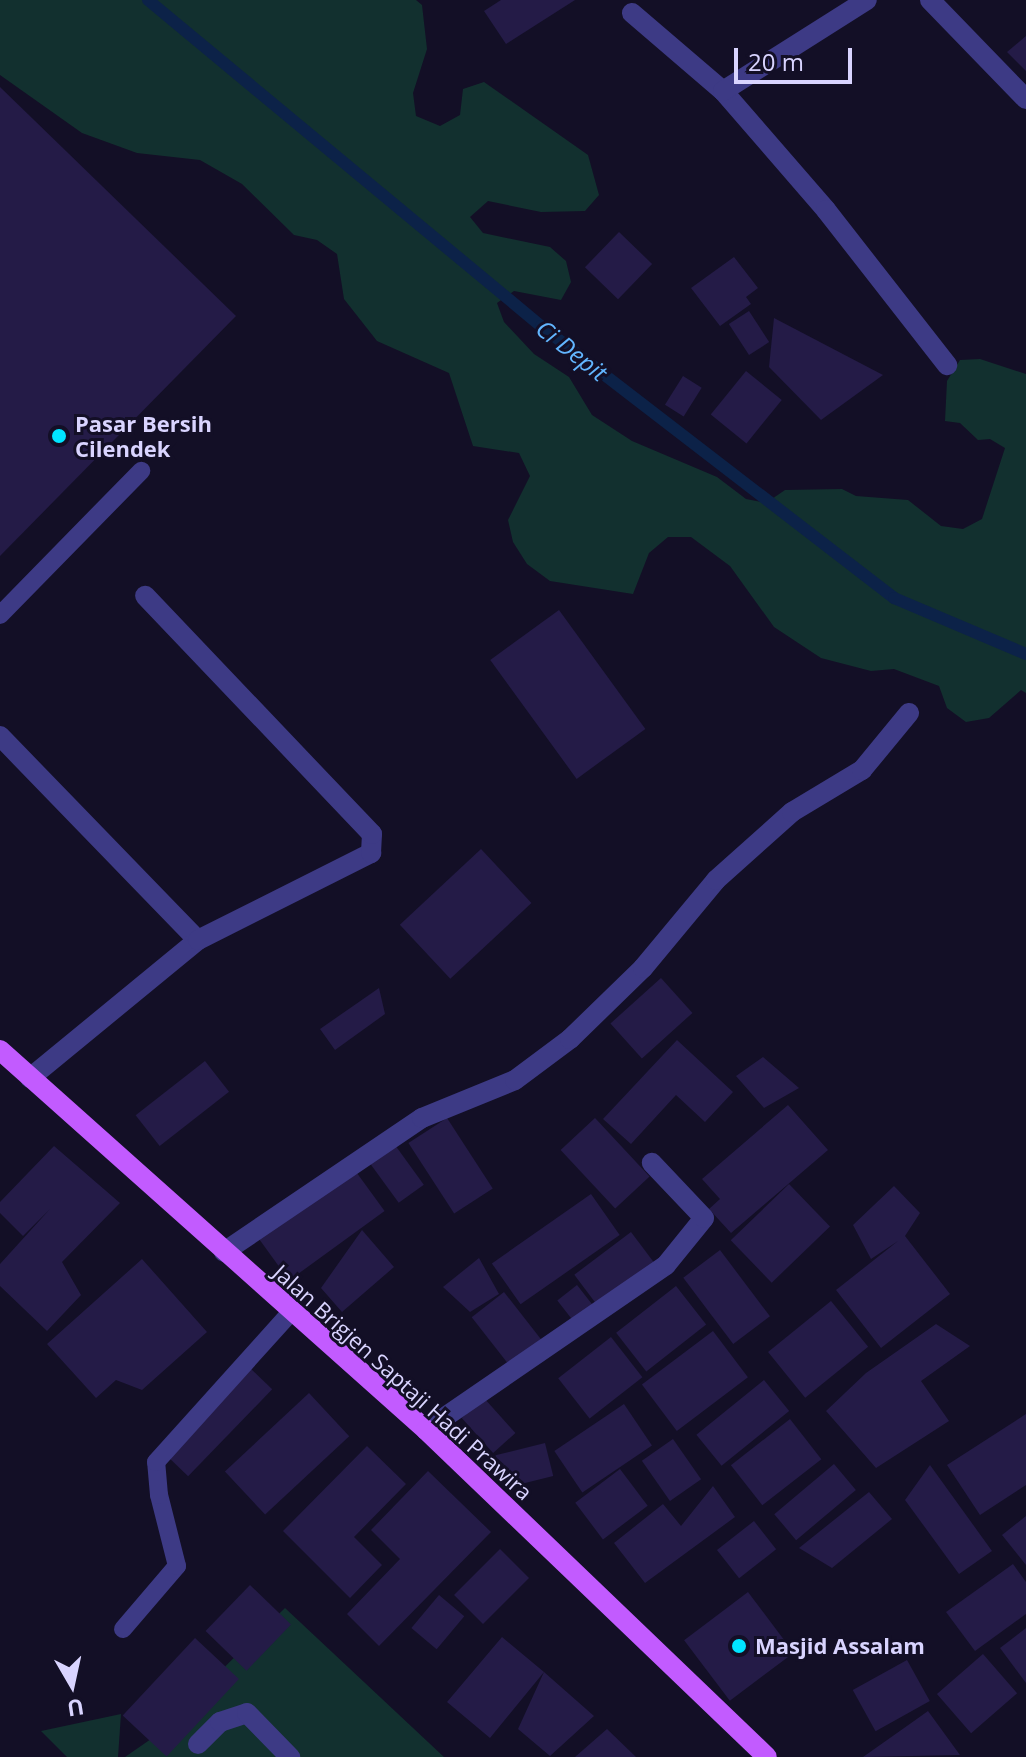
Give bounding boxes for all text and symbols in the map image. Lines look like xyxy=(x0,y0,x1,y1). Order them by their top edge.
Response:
scale bar xyxy=(738,32,856,82)
text: 20 m xyxy=(748,45,804,78)
water label: Ci Depit xyxy=(531,313,613,387)
place label: Pasar Bersih Cilendek xyxy=(75,410,212,462)
marker: Pasar Bersih Cilendek xyxy=(50,427,68,445)
street label: Jalan Brigjen Saptaji Hadi Prawira xyxy=(268,1259,538,1505)
place label: Masjid Assalam xyxy=(755,1633,925,1659)
marker: Masjid Assalam xyxy=(730,1637,748,1655)
north arrow xyxy=(32,1645,112,1725)
text: U xyxy=(65,1693,86,1725)

